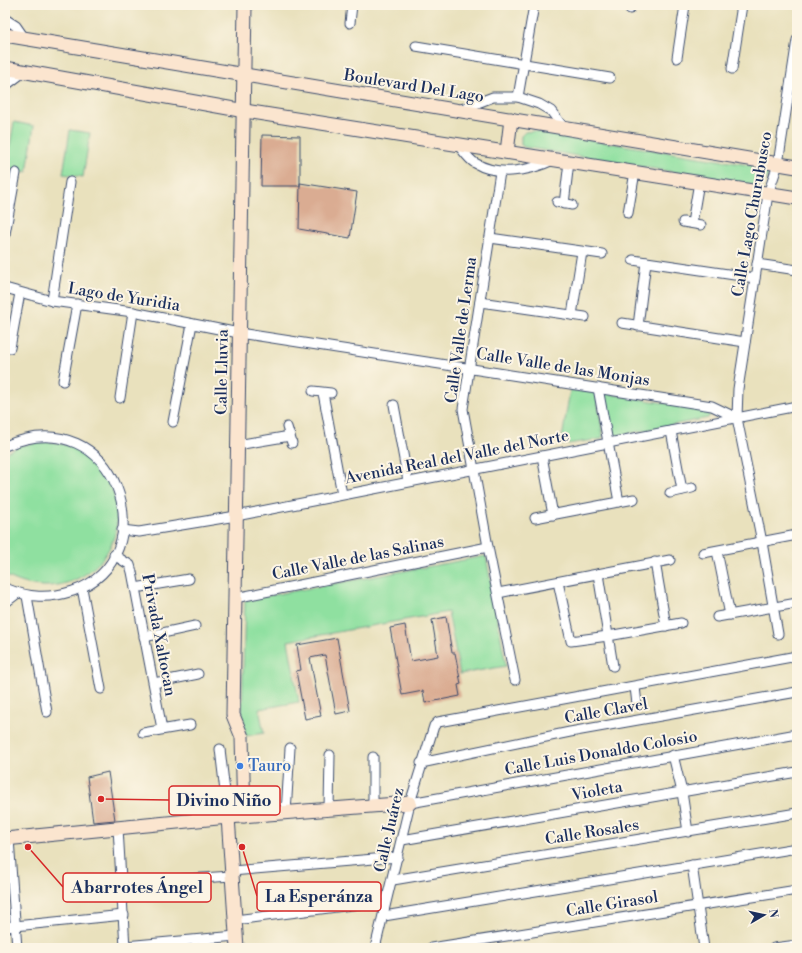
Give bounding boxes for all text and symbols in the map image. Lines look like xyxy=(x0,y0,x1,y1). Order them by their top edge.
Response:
street label: Boulevard Del Lago xyxy=(341,65,486,107)
street label: Calle Lago Churubusco xyxy=(728,130,776,298)
street label: Calle Valle de Lerma xyxy=(441,255,481,404)
street label: Lago de Yuridia xyxy=(66,278,182,316)
street label: Calle Lluvia xyxy=(211,328,233,415)
street label: Calle Valle de las Monjas xyxy=(475,343,651,391)
street label: Avenida Real del Valle del Norte xyxy=(342,425,571,489)
street label: Calle Valle de las Salinas xyxy=(270,532,446,584)
street label: Privada Xaltocan xyxy=(137,572,181,698)
street label: Calle Clavel xyxy=(563,694,649,728)
street label: Calle Luis Donaldo Colosio xyxy=(503,726,699,780)
place label: Tauro xyxy=(248,756,291,776)
marker: Tauro xyxy=(235,761,245,771)
street label: Violeta xyxy=(569,777,625,806)
callout: Divino Niño xyxy=(169,786,280,815)
street label: Calle Juárez xyxy=(370,786,408,874)
text: Divino Niño xyxy=(176,790,272,812)
street label: Calle Rosales xyxy=(544,815,640,849)
callout: Abarrotes Ángel xyxy=(63,873,211,902)
text: Abarrotes Ángel xyxy=(70,876,203,899)
callout: La Esperánza xyxy=(257,882,381,911)
text: La Esperánza xyxy=(265,886,374,908)
street label: Calle Girasol xyxy=(565,887,660,921)
north arrow xyxy=(744,895,784,935)
text: N xyxy=(765,908,781,919)

